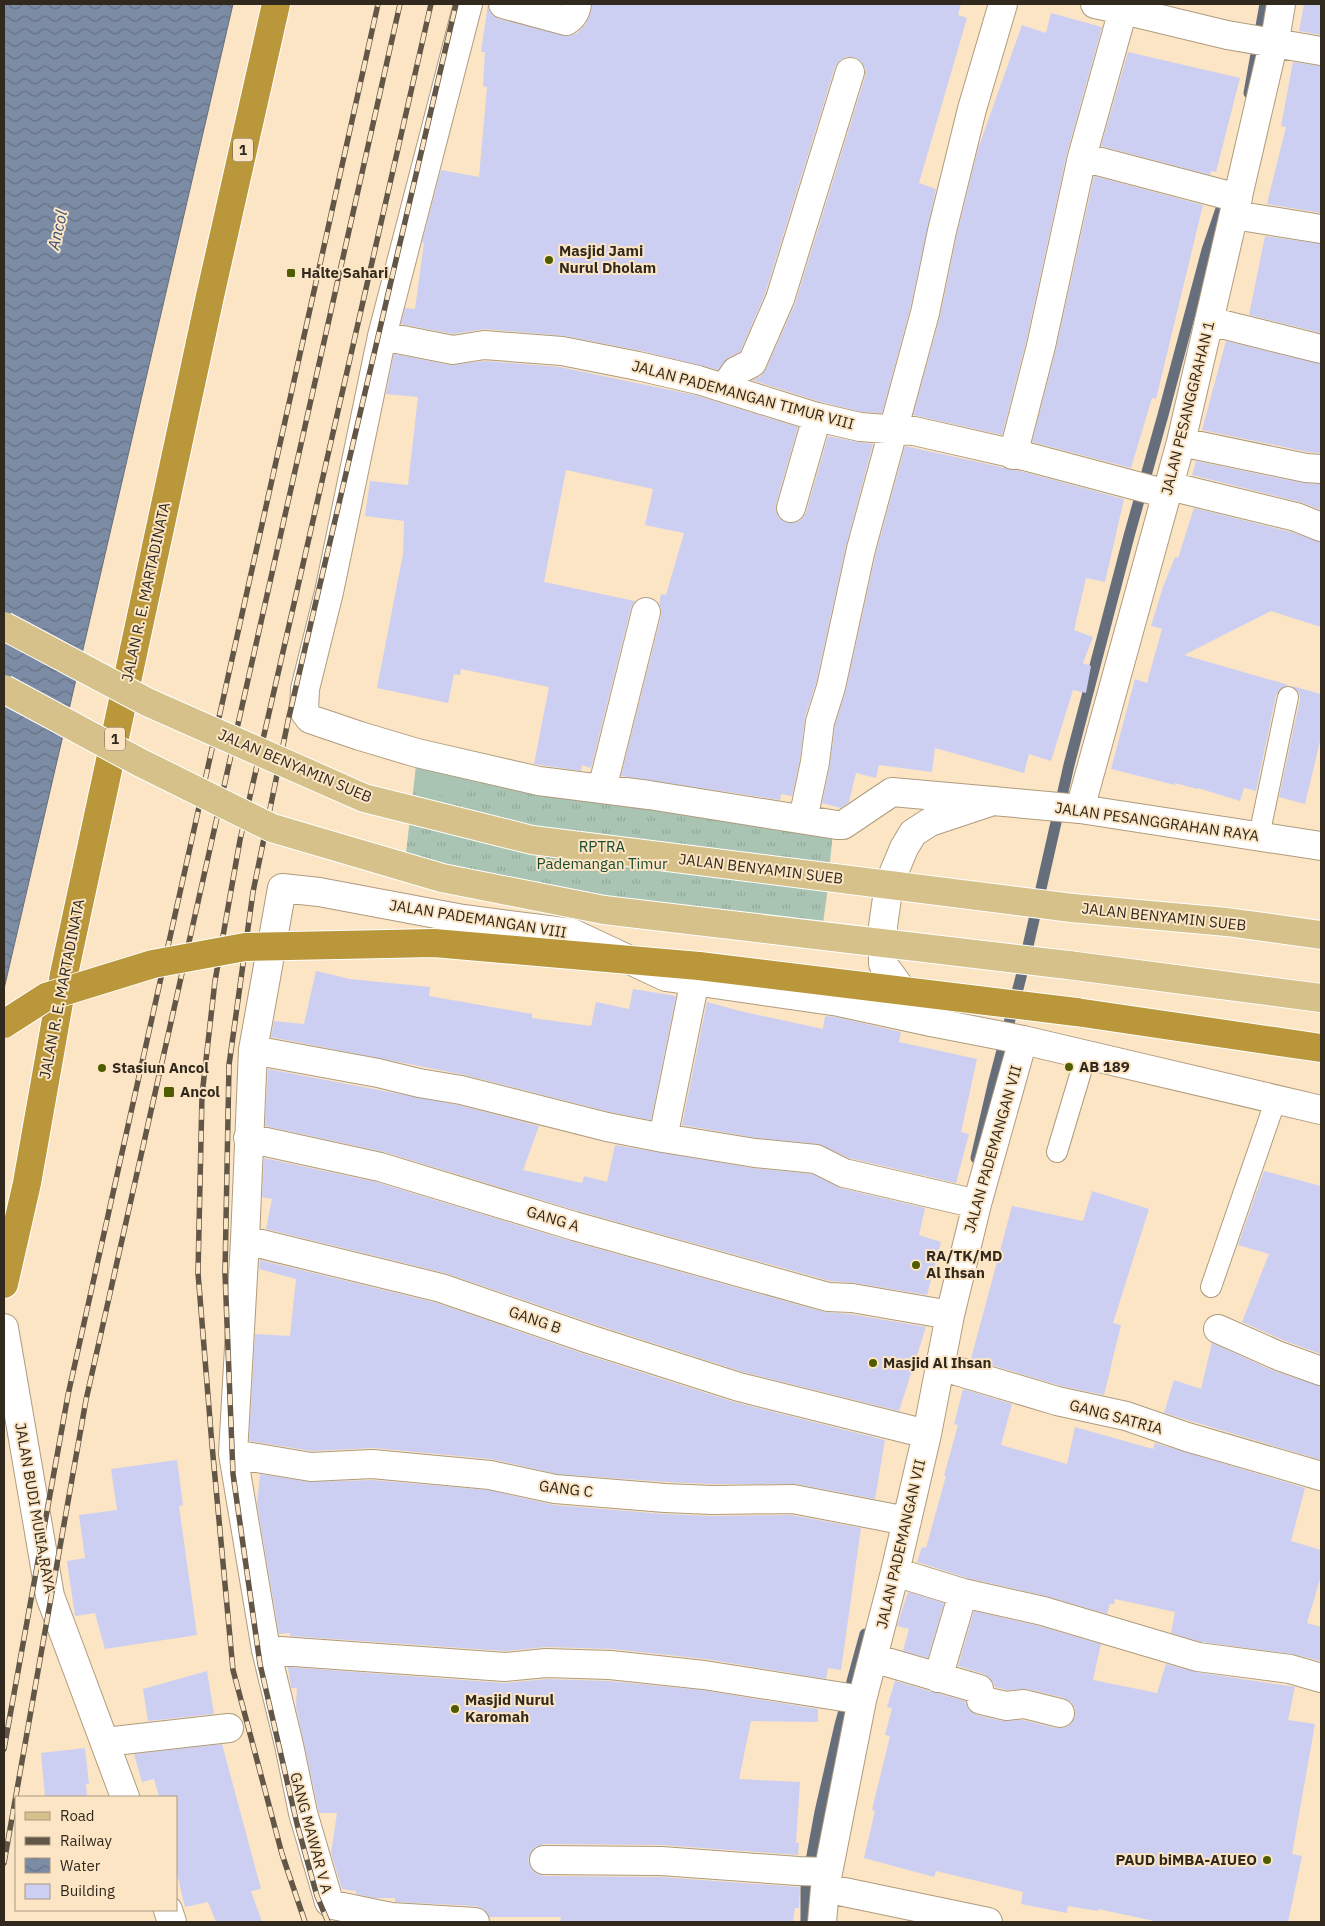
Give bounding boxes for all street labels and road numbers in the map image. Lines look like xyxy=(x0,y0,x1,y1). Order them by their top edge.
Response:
road number: 1 xyxy=(233,138,253,162)
street label: JALAN PESANGGRAHAN 1 xyxy=(1157,319,1218,497)
street label: JALAN PADEMANGAN TIMUR VIII xyxy=(630,356,856,433)
street label: JALAN R. E. MARTADINATA xyxy=(117,500,174,683)
street label: JALAN BENYAMIN SUEB xyxy=(215,724,375,807)
road number: 1 xyxy=(105,728,125,751)
street label: JALAN PESANGGRAHAN RAYA xyxy=(1054,798,1261,845)
street label: JALAN BENYAMIN SUEB xyxy=(678,849,844,888)
street label: JALAN PADEMANGAN VIII xyxy=(388,895,568,942)
street label: JALAN R. E. MARTADINATA xyxy=(35,897,88,1081)
street label: JALAN BENYAMIN SUEB xyxy=(1081,898,1247,935)
street label: JALAN PADEMANGAN VII xyxy=(960,1063,1026,1235)
street label: GANG A xyxy=(524,1202,582,1236)
street label: GANG B xyxy=(506,1302,564,1337)
street label: GANG SATRIA xyxy=(1067,1395,1165,1438)
street label: JALAN BUDI MULIA RAYA xyxy=(11,1421,60,1595)
street label: JALAN PADEMANGAN VII xyxy=(872,1457,929,1630)
street label: GANG C xyxy=(538,1476,594,1501)
street label: GANG MAWAR V A xyxy=(286,1770,337,1896)

